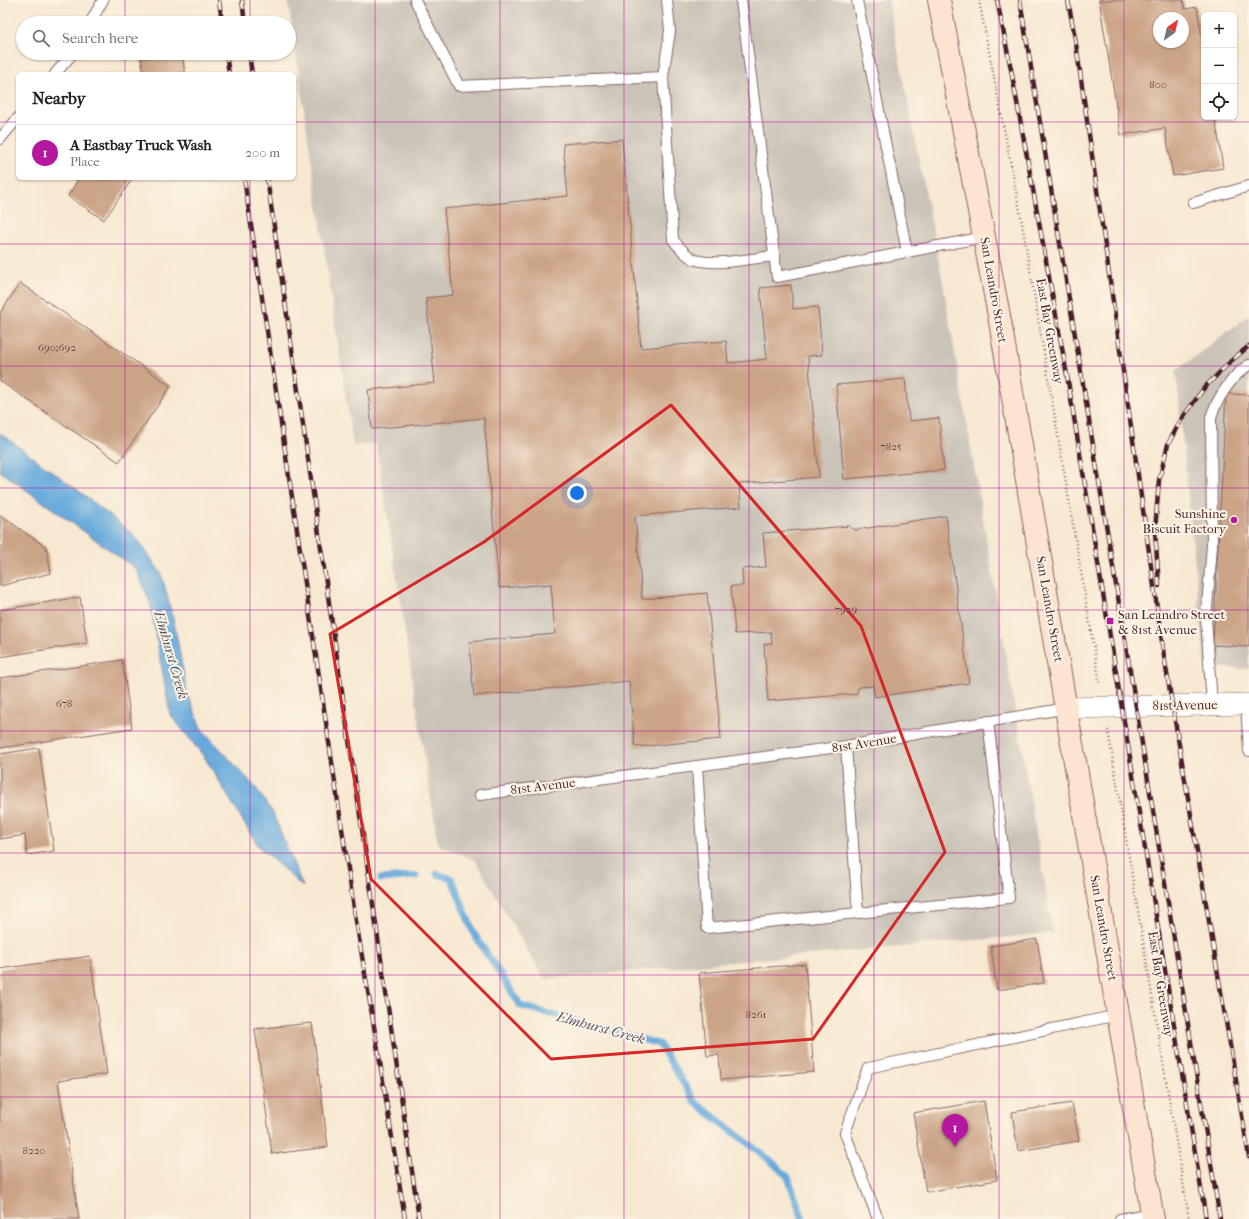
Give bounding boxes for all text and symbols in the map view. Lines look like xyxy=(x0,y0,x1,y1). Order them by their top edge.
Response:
north arrow xyxy=(1153,12,1189,48)
map controls xyxy=(1201,12,1237,120)
button: + xyxy=(1201,12,1237,48)
search box xyxy=(16,16,296,60)
icon: search xyxy=(30,27,52,49)
text: Search here xyxy=(62,29,138,47)
button: − xyxy=(1201,48,1237,84)
house number: 800 xyxy=(1149,78,1167,91)
button: locate xyxy=(1201,84,1237,120)
text: Nearby xyxy=(32,88,86,108)
text: A Eastbay Truck Wash xyxy=(70,136,212,154)
text: 1 xyxy=(43,145,47,160)
text: 200 m xyxy=(245,145,280,160)
text: Place xyxy=(70,154,100,169)
street label: San Leandro Street xyxy=(977,236,1011,344)
street label: East Bay Greenway xyxy=(1033,277,1067,386)
house number: 690;692 xyxy=(38,341,76,354)
house number: 7825 xyxy=(880,440,902,453)
your location xyxy=(567,483,587,503)
place label: Sunshine Biscuit Factory xyxy=(1142,506,1227,536)
marker: Sunshine Biscuit Factory xyxy=(1229,515,1239,525)
street label: San Leandro Street xyxy=(1033,555,1067,663)
house number: 7929 xyxy=(835,603,857,616)
place label: San Leandro Street & 81st Avenue xyxy=(1118,607,1225,637)
water label: Elmhurst Creek xyxy=(150,608,192,701)
marker: San Leandro Street & 81st Avenue xyxy=(1105,616,1115,626)
house number: 678 xyxy=(56,697,72,710)
street label: 81st Avenue xyxy=(1152,697,1218,713)
street label: 81st Avenue xyxy=(831,730,898,756)
street label: 81st Avenue xyxy=(510,775,577,797)
street label: San Leandro Street xyxy=(1087,874,1121,982)
street label: East Bay Greenway xyxy=(1145,930,1177,1039)
water label: Elmhurst Creek xyxy=(554,1008,647,1048)
house number: 8261 xyxy=(745,1008,767,1021)
pin: 1 xyxy=(942,1114,968,1147)
house number: 8220 xyxy=(23,1144,45,1157)

